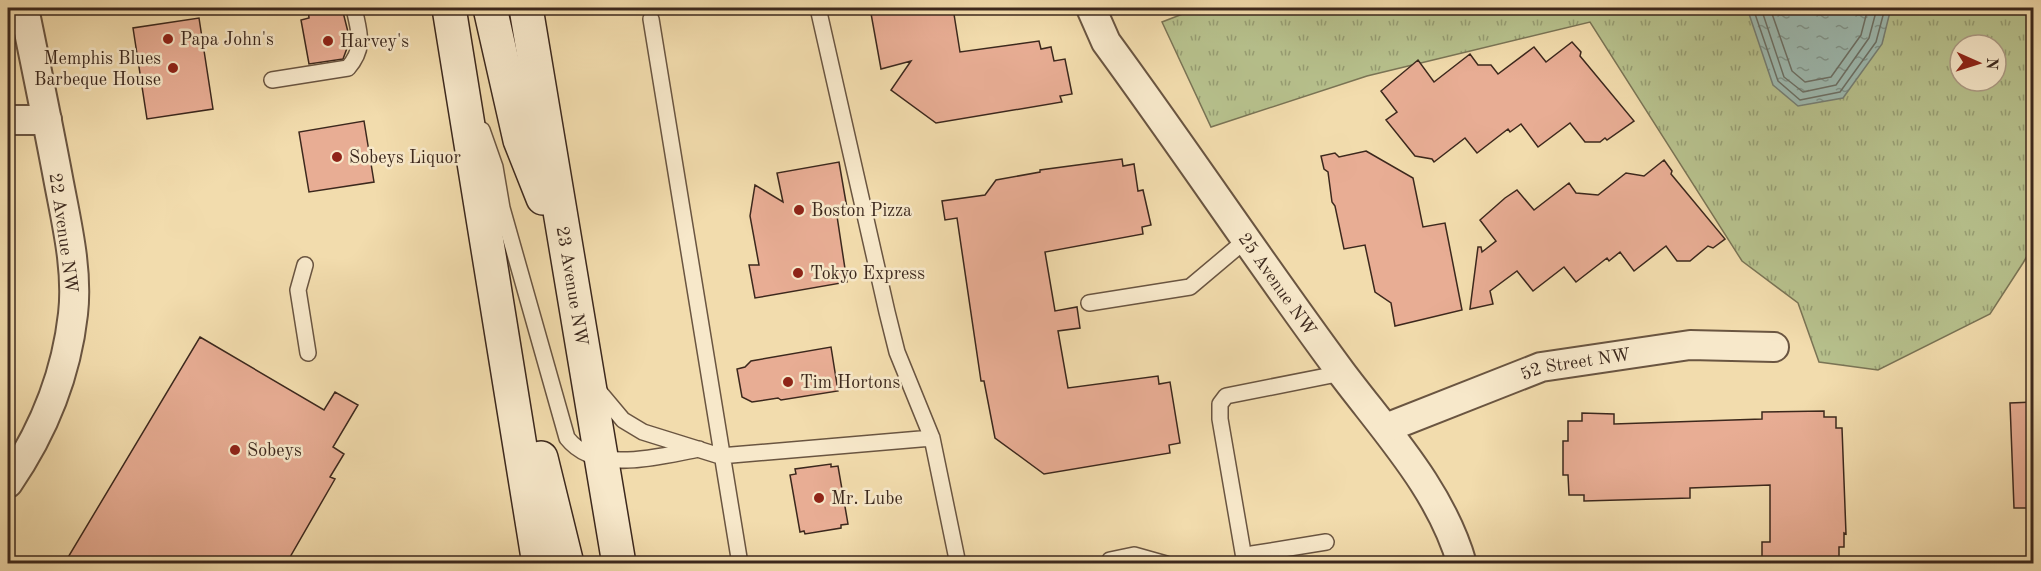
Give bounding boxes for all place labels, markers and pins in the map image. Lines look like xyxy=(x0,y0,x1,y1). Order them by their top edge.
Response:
place label: Papa John's xyxy=(180,31,274,49)
marker: Papa John's xyxy=(161,32,175,46)
place label: Harvey's xyxy=(340,33,409,51)
marker: Harvey's xyxy=(321,34,335,48)
place label: Memphis Blues Barbeque House xyxy=(34,50,161,89)
marker: Memphis Blues Barbeque House xyxy=(166,61,180,75)
place label: Sobeys Liquor xyxy=(349,149,461,167)
marker: Sobeys Liquor xyxy=(330,150,344,164)
place label: Boston Pizza xyxy=(811,202,912,220)
marker: Boston Pizza xyxy=(792,203,806,217)
place label: Tokyo Express xyxy=(810,265,925,283)
marker: Tokyo Express xyxy=(791,266,805,280)
place label: Tim Hortons xyxy=(800,374,900,392)
marker: Tim Hortons xyxy=(781,375,795,389)
place label: Sobeys xyxy=(247,442,302,460)
marker: Sobeys xyxy=(228,443,242,457)
place label: Mr. Lube xyxy=(831,490,903,508)
marker: Mr. Lube xyxy=(812,491,826,505)

